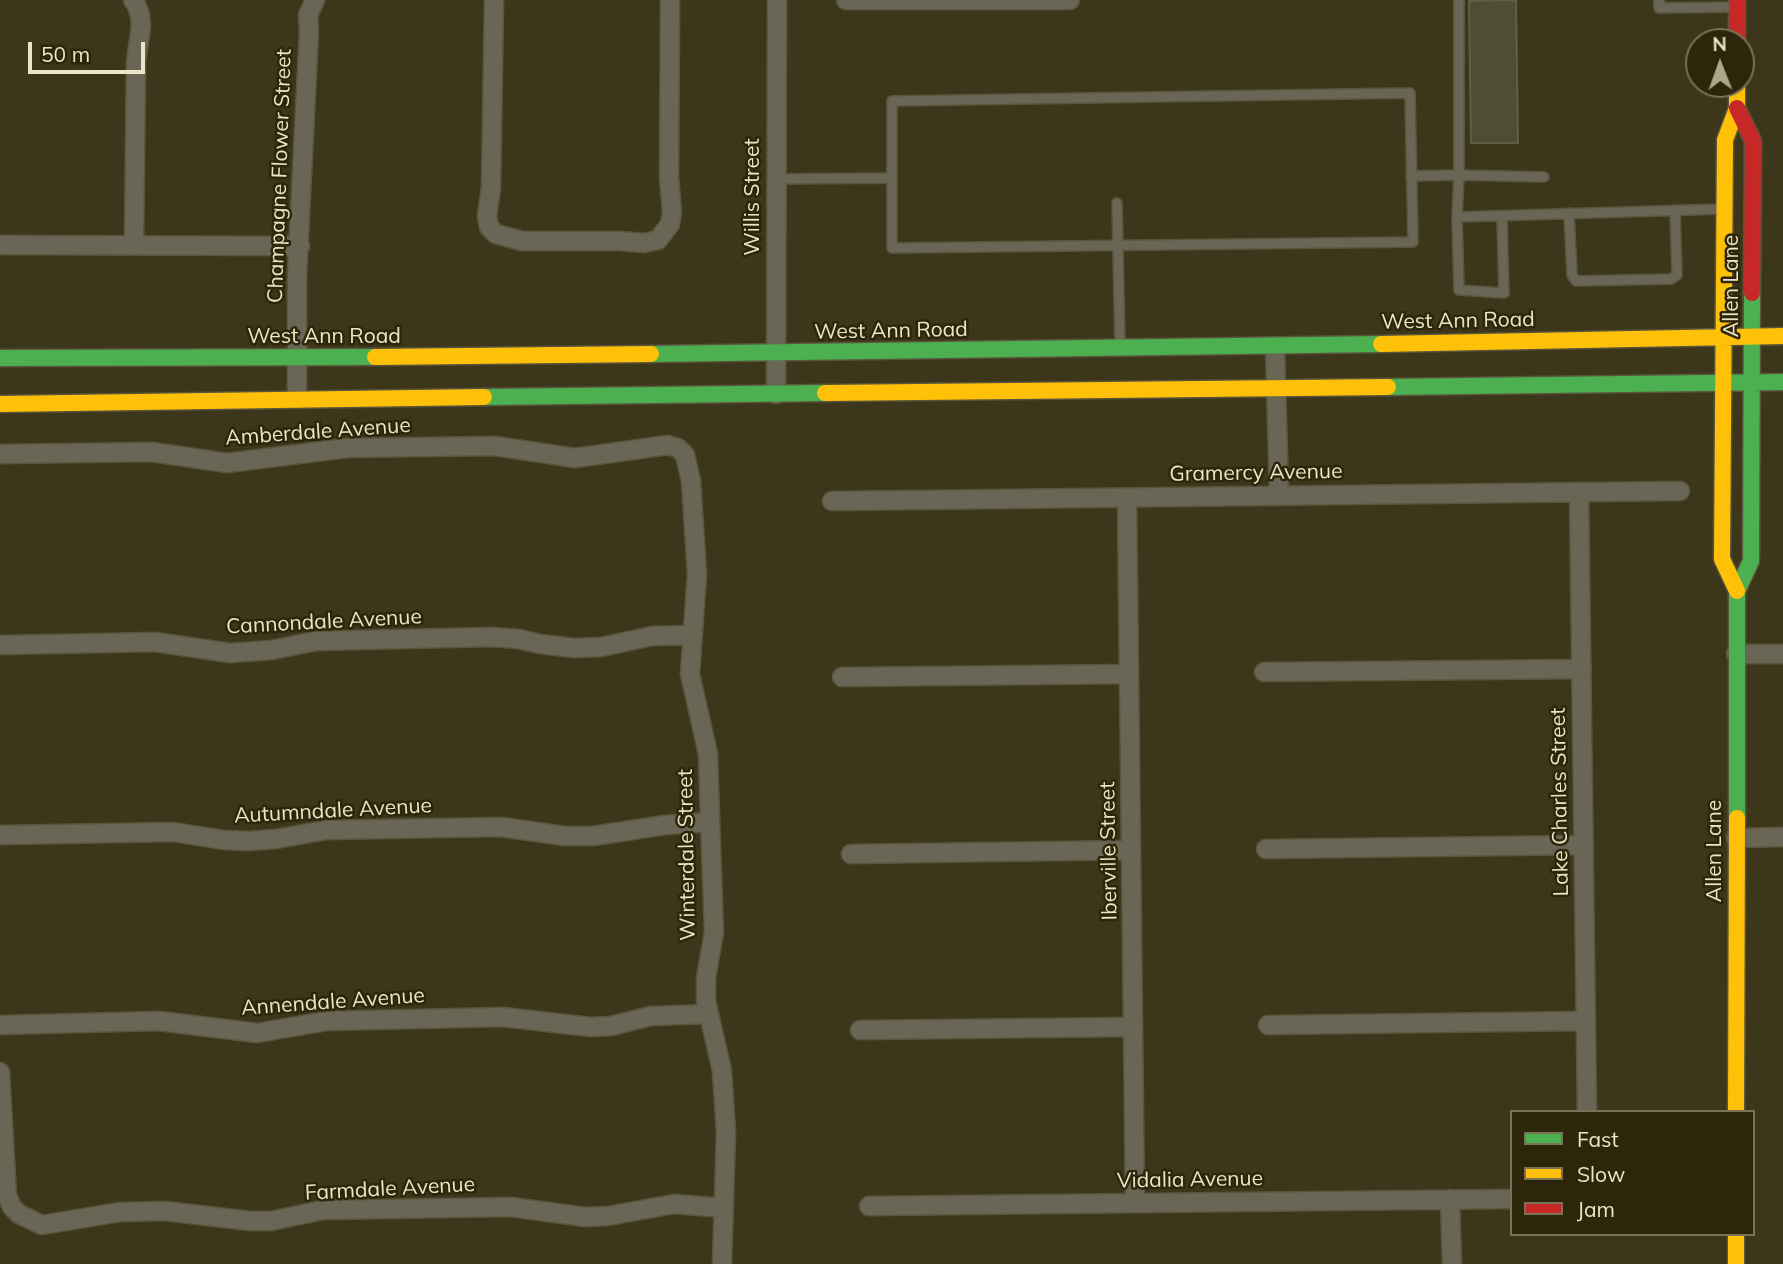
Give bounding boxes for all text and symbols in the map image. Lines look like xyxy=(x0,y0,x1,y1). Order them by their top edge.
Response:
scale bar xyxy=(32,28,149,72)
north arrow xyxy=(1685,28,1755,98)
text: N xyxy=(1712,32,1727,56)
text: 50 m xyxy=(41,41,90,67)
street label: Champagne Flower Street xyxy=(263,49,297,303)
street label: Willis Street xyxy=(740,138,766,256)
street label: Allen Lane xyxy=(1719,235,1745,337)
street label: West Ann Road xyxy=(1381,307,1535,335)
street label: West Ann Road xyxy=(814,317,968,345)
street label: West Ann Road xyxy=(247,324,401,350)
street label: Amberdale Avenue xyxy=(225,413,411,451)
street label: Gramercy Avenue xyxy=(1169,459,1343,487)
street label: Cannondale Avenue xyxy=(226,604,422,640)
street label: Lake Charles Street xyxy=(1546,707,1574,897)
street label: Winterdale Street xyxy=(673,769,701,941)
street label: Iberville Street xyxy=(1095,781,1123,921)
street label: Autumndale Avenue xyxy=(233,793,433,829)
street label: Allen Lane xyxy=(1702,800,1728,902)
street label: Annendale Avenue xyxy=(240,983,426,1021)
legend xyxy=(1510,1110,1755,1236)
text: Fast xyxy=(1577,1126,1619,1152)
text: Slow xyxy=(1577,1161,1625,1187)
street label: Vidalia Avenue xyxy=(1117,1166,1263,1194)
street label: Farmdale Avenue xyxy=(304,1172,476,1206)
text: Jam xyxy=(1577,1196,1615,1222)

